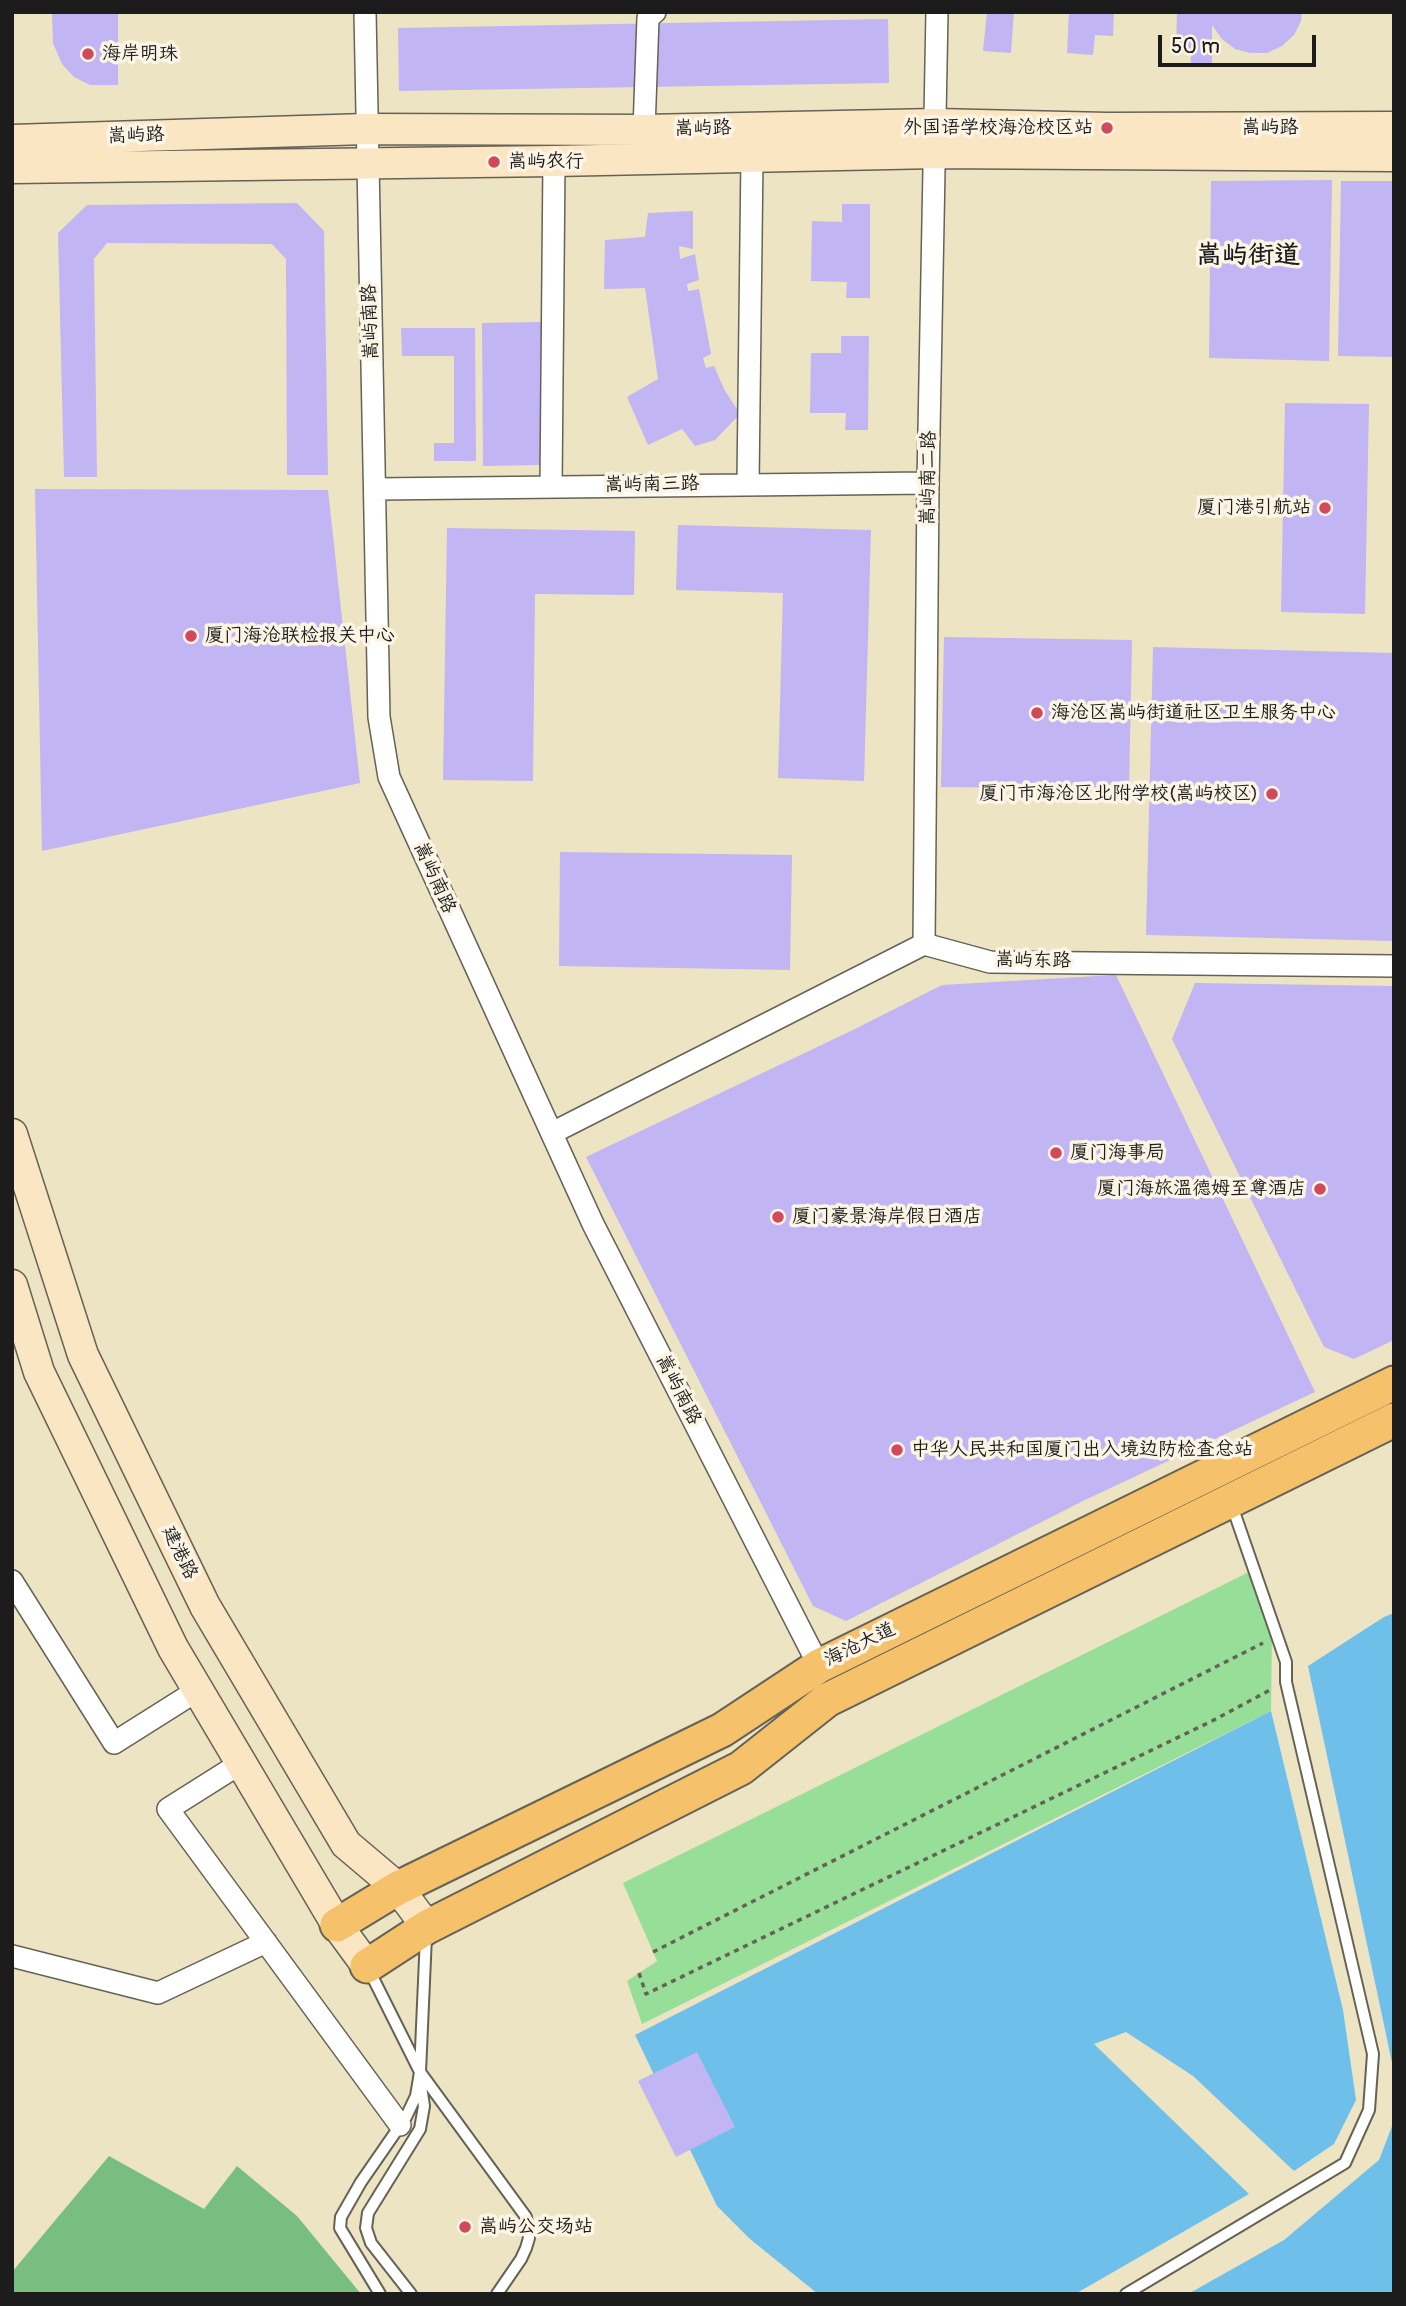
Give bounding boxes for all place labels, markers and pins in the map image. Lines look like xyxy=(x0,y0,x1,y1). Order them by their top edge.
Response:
place label: 海岸明珠 xyxy=(102,43,178,65)
marker: 海岸明珠 xyxy=(80,46,96,62)
place label: 外国语学校海沧校区站 xyxy=(903,117,1093,139)
marker: 外国语学校海沧校区站 xyxy=(1099,120,1115,136)
place label: 嵩屿农行 xyxy=(508,151,584,173)
marker: 嵩屿农行 xyxy=(486,154,502,170)
place label: 厦门港引航站 xyxy=(1197,497,1311,519)
marker: 厦门港引航站 xyxy=(1317,500,1333,516)
place label: 厦门海沧联检报关中心 xyxy=(205,625,395,647)
marker: 厦门海沧联检报关中心 xyxy=(183,628,199,644)
place label: 海沧区嵩屿街道社区卫生服务中心 xyxy=(1051,702,1336,724)
marker: 海沧区嵩屿街道社区卫生服务中心 xyxy=(1029,705,1045,721)
place label: 厦门市海沧区北附学校(嵩屿校区) xyxy=(979,783,1258,805)
marker: 厦门市海沧区北附学校(嵩屿校区) xyxy=(1264,786,1280,802)
place label: 厦门海事局 xyxy=(1070,1142,1165,1164)
marker: 厦门海事局 xyxy=(1048,1145,1064,1161)
place label: 厦门海旅温德姆至尊酒店 xyxy=(1097,1178,1306,1200)
marker: 厦门海旅温德姆至尊酒店 xyxy=(1312,1181,1328,1197)
place label: 厦门豪景海岸假日酒店 xyxy=(792,1206,982,1228)
marker: 厦门豪景海岸假日酒店 xyxy=(770,1209,786,1225)
place label: 中华人民共和国厦门出入境边防检查总站 xyxy=(911,1439,1253,1461)
marker: 中华人民共和国厦门出入境边防检查总站 xyxy=(889,1442,905,1458)
place label: 嵩屿公交场站 xyxy=(479,2216,593,2238)
marker: 嵩屿公交场站 xyxy=(457,2219,473,2235)

